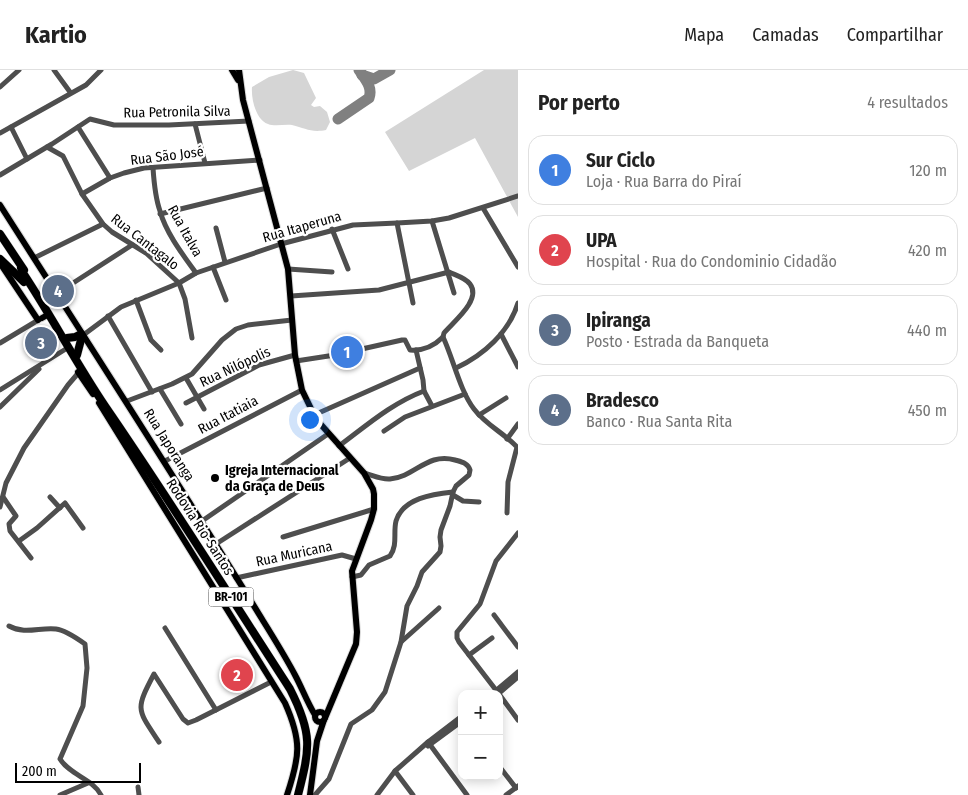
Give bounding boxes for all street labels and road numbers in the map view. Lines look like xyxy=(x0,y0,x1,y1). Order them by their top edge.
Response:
street label: Rua Petronila Silva xyxy=(123,103,231,121)
street label: Rua São José xyxy=(129,143,205,169)
street label: Rua Italva xyxy=(164,202,206,260)
street label: Rua Itaperuna xyxy=(261,208,343,246)
street label: Rua Cantagalo xyxy=(108,210,182,274)
street label: Rua Nilópolis xyxy=(197,343,273,391)
street label: Rua Itatiaia xyxy=(195,392,261,438)
street label: Rua Japoranga xyxy=(140,406,198,485)
street label: Rodovia Rio-Santos xyxy=(162,476,238,578)
street label: Rua Muricana xyxy=(254,538,334,570)
road number: BR-101 xyxy=(208,588,254,606)

